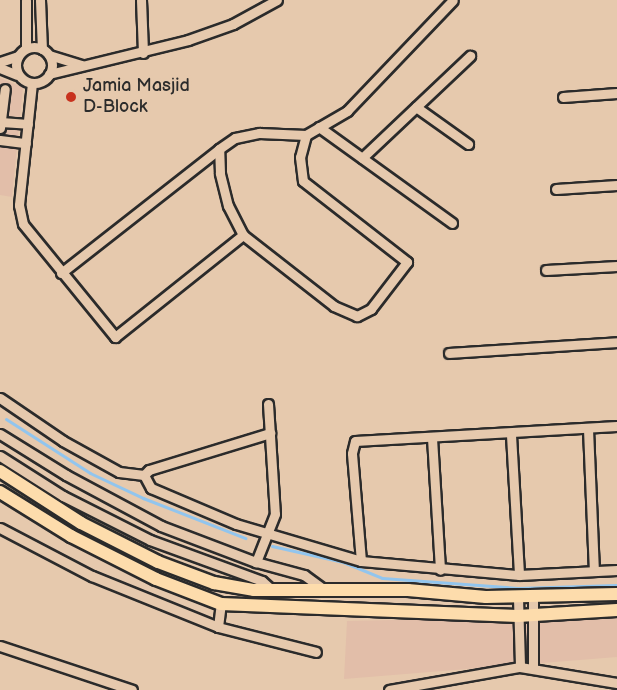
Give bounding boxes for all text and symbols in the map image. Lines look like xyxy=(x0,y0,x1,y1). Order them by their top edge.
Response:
place label: Jamia Masjid D-Block xyxy=(83,76,190,118)
marker: Jamia Masjid D-Block xyxy=(64,90,78,104)

